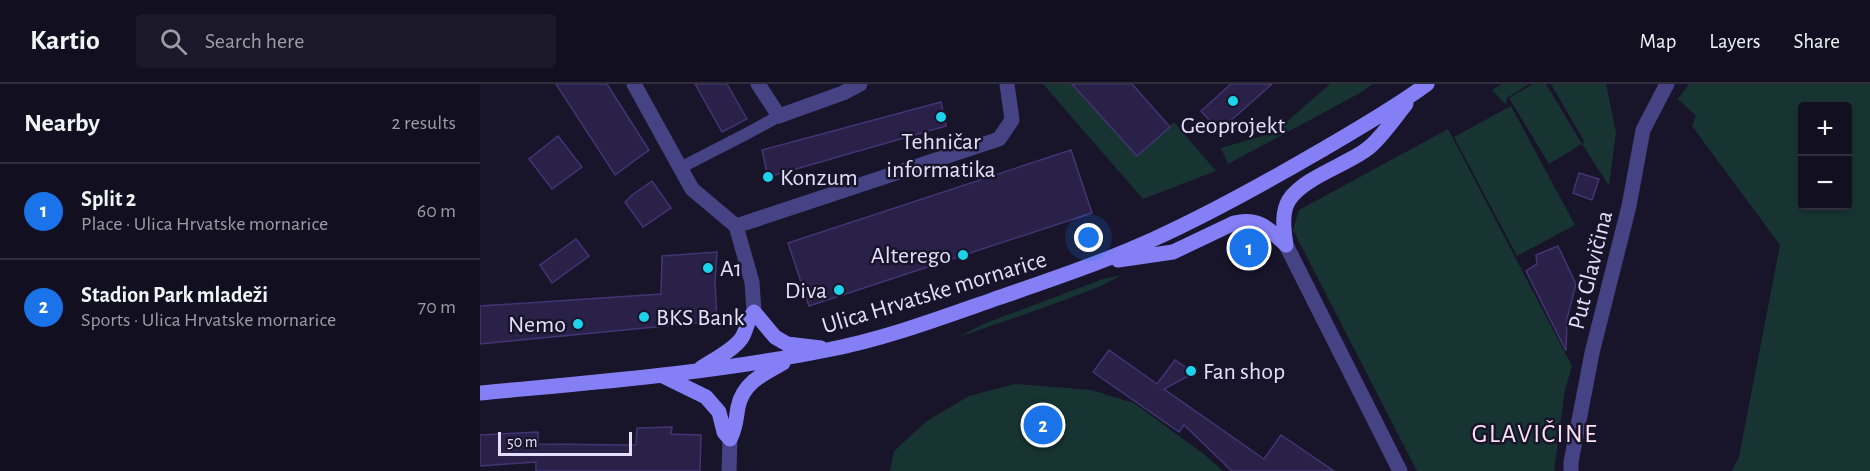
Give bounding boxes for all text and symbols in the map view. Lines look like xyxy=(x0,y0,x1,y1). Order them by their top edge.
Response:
search box xyxy=(136,14,556,68)
icon: search xyxy=(157,25,190,58)
text: Kartio xyxy=(30,27,100,55)
text: Search here xyxy=(205,30,304,52)
text: Map xyxy=(1640,31,1676,52)
text: Layers xyxy=(1709,31,1760,52)
text: Share xyxy=(1793,31,1840,52)
marker: Geoprojekt xyxy=(1226,94,1240,108)
map controls xyxy=(1798,102,1852,210)
button: + xyxy=(1798,102,1852,156)
text: Nearby xyxy=(24,110,100,136)
marker: Tehničar informatika xyxy=(934,110,948,124)
text: 2 results xyxy=(392,113,456,133)
place label: Geoprojekt xyxy=(1181,114,1285,138)
place label: Tehničar informatika xyxy=(886,130,996,182)
button: − xyxy=(1798,156,1852,210)
place label: Konzum xyxy=(780,166,858,190)
marker: Konzum xyxy=(761,170,775,184)
text: Split 2 xyxy=(81,188,136,210)
text: 1 xyxy=(40,201,47,221)
text: 60 m xyxy=(417,201,456,221)
street label: Put Glavičina xyxy=(1565,208,1617,332)
text: Place · Ulica Hrvatske mornarice xyxy=(81,214,328,234)
your location xyxy=(1074,223,1103,252)
pin: 1 xyxy=(1230,226,1268,270)
place label: Alterego xyxy=(871,244,951,268)
street label: Ulica Hrvatske mornarice xyxy=(819,247,1049,339)
marker: Alterego xyxy=(956,248,970,262)
place label: A1 xyxy=(720,257,742,281)
marker: A1 xyxy=(701,261,715,275)
place label: Diva xyxy=(785,279,827,303)
marker: Diva xyxy=(832,283,846,297)
text: Stadion Park mladeži xyxy=(81,284,268,306)
text: 2 xyxy=(39,297,48,317)
text: 70 m xyxy=(418,297,456,317)
place label: BKS Bank xyxy=(656,306,744,330)
text: Sports · Ulica Hrvatske mornarice xyxy=(81,310,336,330)
marker: BKS Bank xyxy=(637,310,651,324)
place label: Nemo xyxy=(508,313,566,337)
marker: Nemo xyxy=(571,317,585,331)
place label: Fan shop xyxy=(1203,360,1285,384)
marker: Fan shop xyxy=(1184,364,1198,378)
pin: 2 xyxy=(1024,402,1062,448)
district label: GLAVIČINE xyxy=(1472,420,1598,447)
scale bar xyxy=(498,429,632,456)
text: 50 m xyxy=(507,434,538,450)

